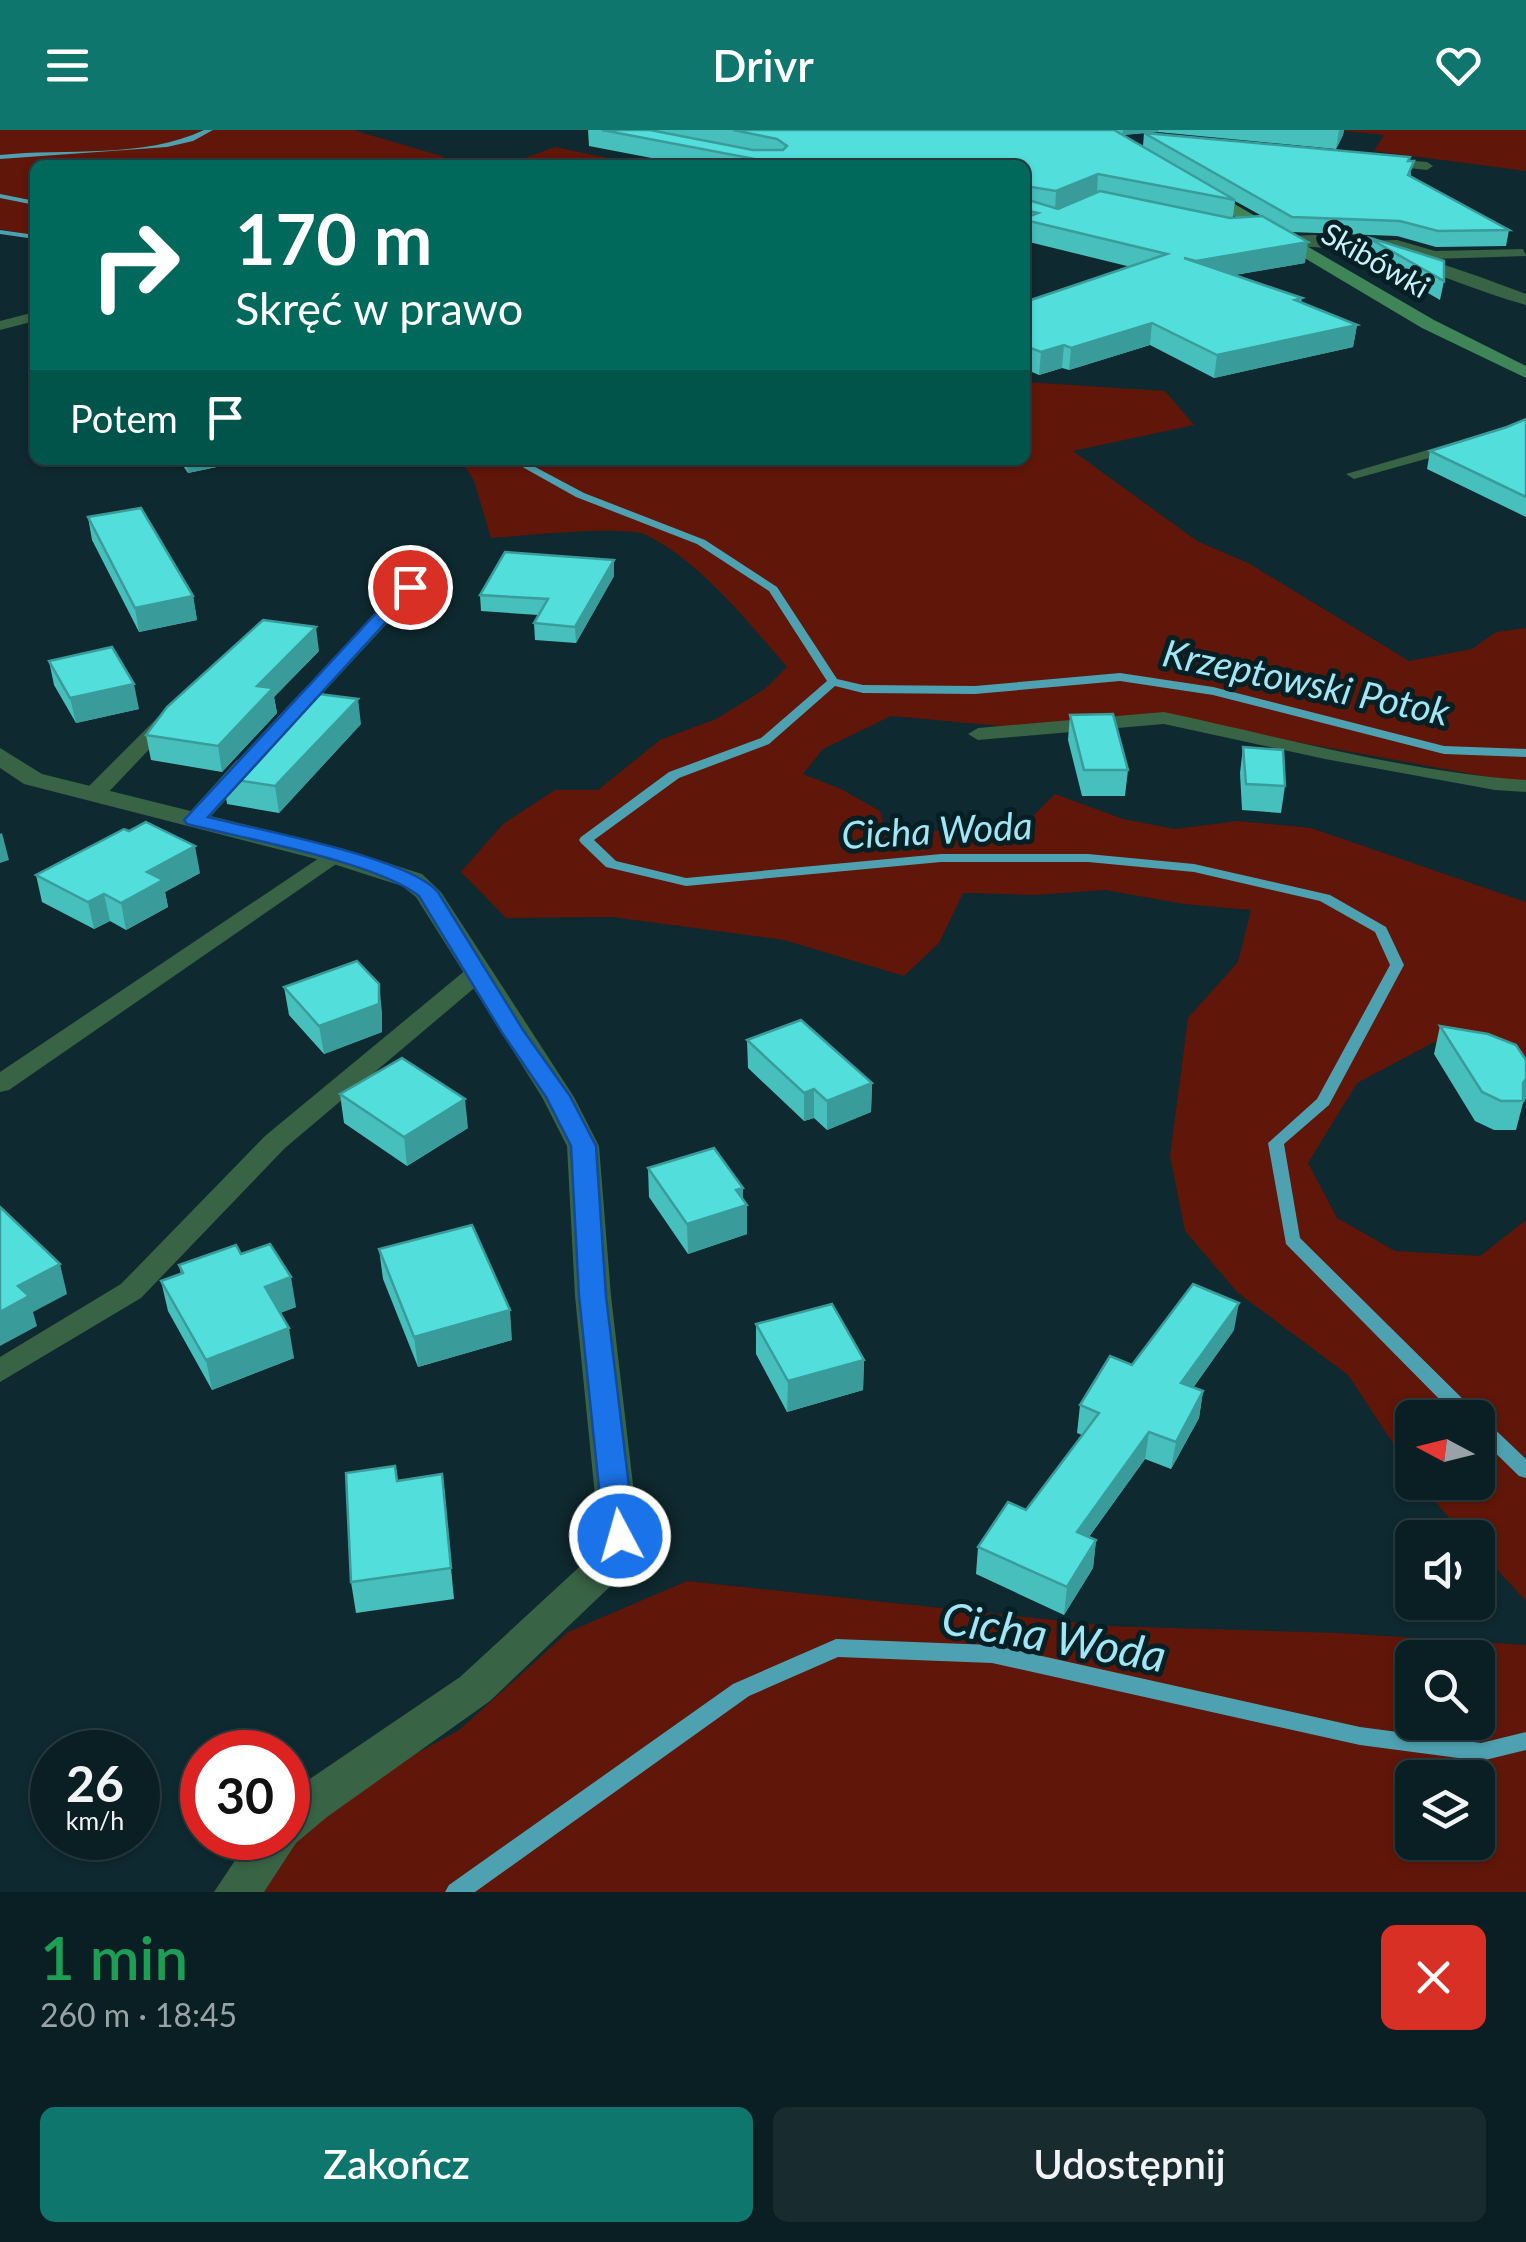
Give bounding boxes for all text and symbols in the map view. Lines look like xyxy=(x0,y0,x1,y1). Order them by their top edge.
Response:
icon: menu xyxy=(40,38,95,93)
text: Drivr xyxy=(712,38,814,92)
icon: heart xyxy=(1431,38,1486,93)
text: 170 m xyxy=(235,196,432,280)
icon: right xyxy=(70,200,200,330)
street label: Skibówki xyxy=(1316,214,1436,304)
text: Skręć w prawo xyxy=(235,281,523,335)
icon: arrive xyxy=(198,390,253,445)
text: Potem xyxy=(70,395,178,441)
pin xyxy=(368,545,453,630)
icon: arrive xyxy=(383,560,438,615)
water label: Krzeptowski Potok xyxy=(1159,628,1455,734)
water label: Cicha Woda xyxy=(840,801,1034,857)
north arrow xyxy=(1395,1400,1495,1500)
map controls xyxy=(1395,1400,1495,1860)
position arrow xyxy=(568,1484,672,1588)
button: sound xyxy=(1395,1520,1495,1620)
water label: Cicha Woda xyxy=(938,1590,1170,1682)
button: search xyxy=(1395,1640,1495,1740)
speed limit sign: 30 xyxy=(180,1730,310,1860)
text: 26 xyxy=(66,1753,124,1813)
button: layers xyxy=(1395,1760,1495,1860)
text: km/h xyxy=(66,1805,124,1835)
text: 1 min xyxy=(40,1921,188,1993)
button: close xyxy=(1381,1925,1486,2030)
text: 260 m · 18:45 xyxy=(40,1995,237,2034)
button: Zakończ xyxy=(40,2107,753,2222)
button: Udostępnij xyxy=(773,2107,1486,2222)

